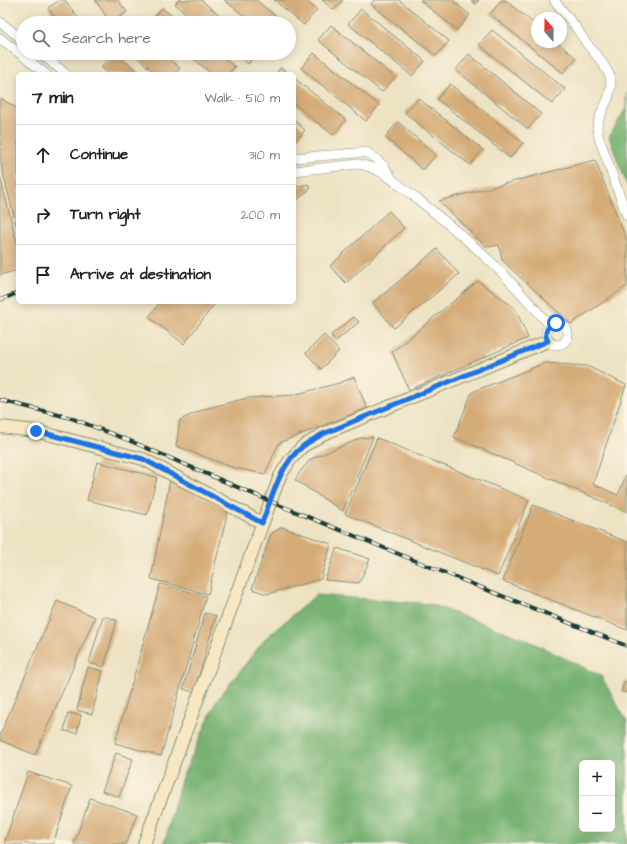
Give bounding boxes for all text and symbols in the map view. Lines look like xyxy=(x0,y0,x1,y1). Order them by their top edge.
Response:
north arrow xyxy=(531,12,567,48)
search box xyxy=(16,16,296,60)
icon: search xyxy=(30,27,52,49)
text: Search here xyxy=(62,28,151,49)
text: 7 min xyxy=(32,86,74,110)
text: Walk · 510 m xyxy=(205,89,280,107)
icon: ahead xyxy=(32,144,54,166)
text: Continue xyxy=(70,144,128,165)
text: 310 m xyxy=(248,146,280,164)
icon: right xyxy=(32,204,54,226)
text: Turn right xyxy=(70,204,141,225)
text: 200 m xyxy=(241,206,280,224)
icon: arrive xyxy=(32,264,54,286)
text: Arrive at destination xyxy=(70,264,211,285)
route start xyxy=(547,314,565,332)
route end xyxy=(27,422,45,440)
map controls xyxy=(579,760,615,832)
button: + xyxy=(579,760,615,796)
button: − xyxy=(579,796,615,832)

